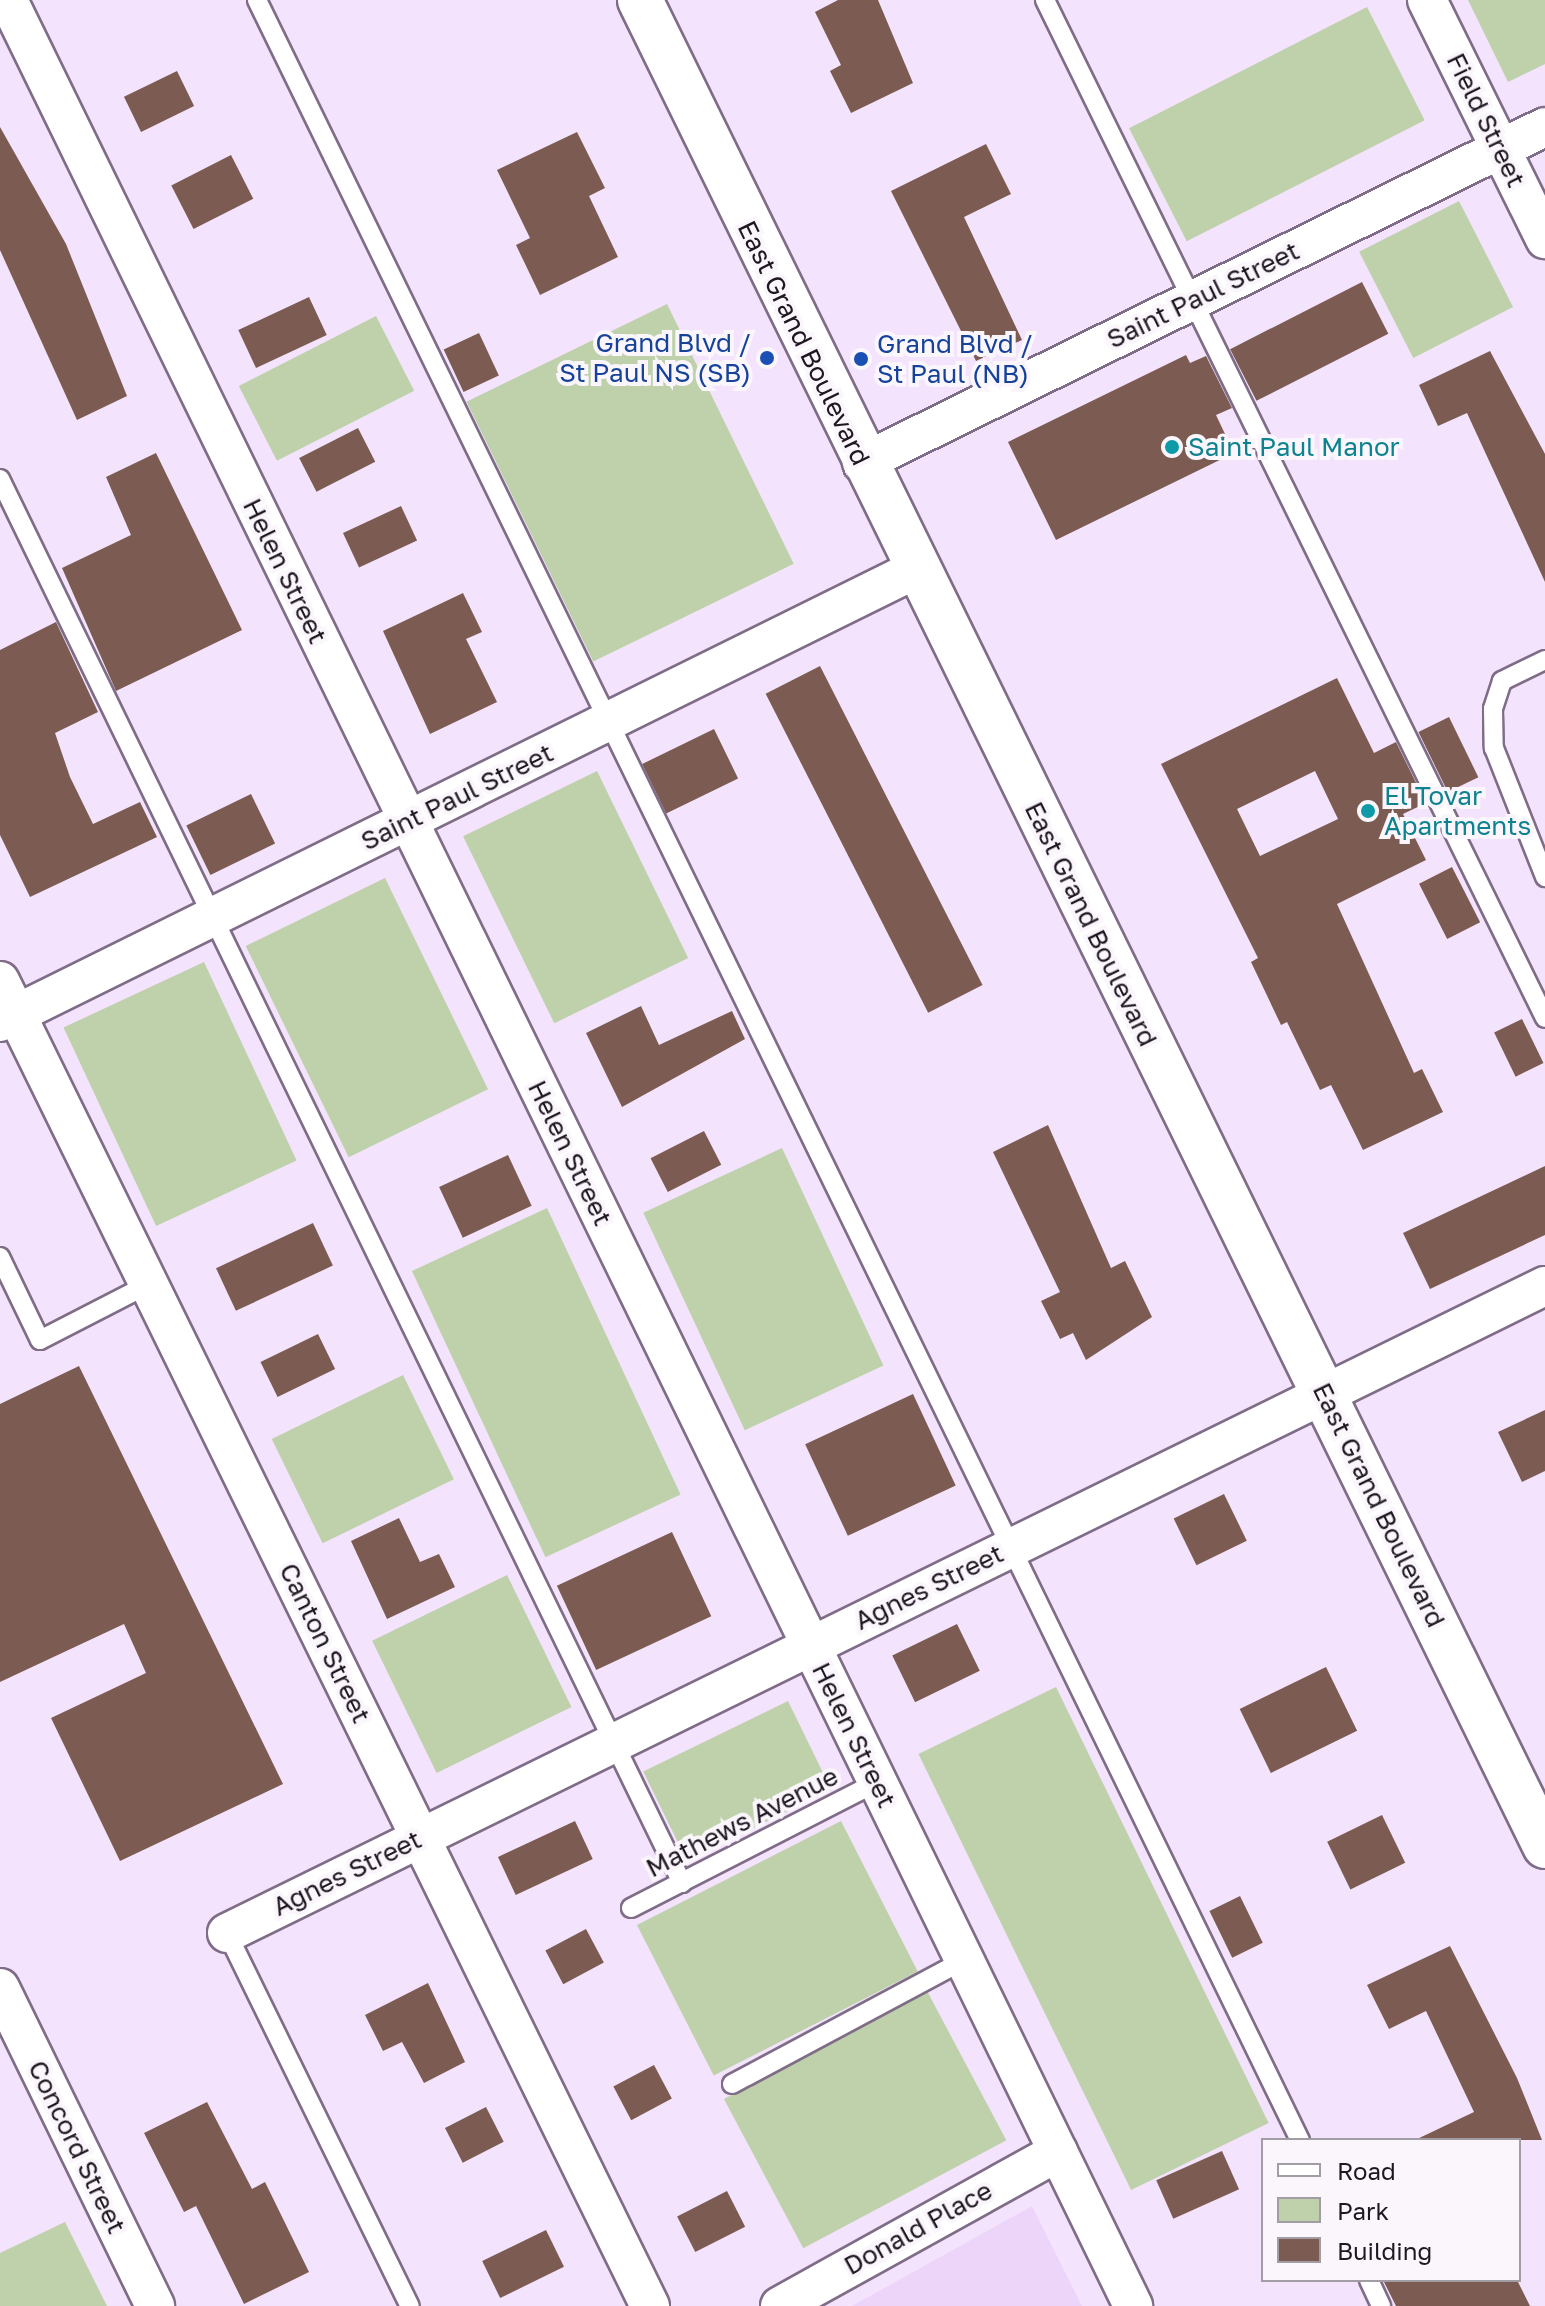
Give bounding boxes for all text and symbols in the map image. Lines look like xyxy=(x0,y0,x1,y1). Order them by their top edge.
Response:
street label: Field Street xyxy=(1440,48,1532,192)
street label: East Grand Boulevard xyxy=(731,216,877,470)
street label: Saint Paul Street xyxy=(1102,235,1304,355)
place label: Grand Blvd / St Paul NS (SB) xyxy=(559,327,751,388)
place label: Grand Blvd / St Paul (NB) xyxy=(877,328,1033,390)
marker: Grand Blvd / St Paul NS (SB) xyxy=(758,349,776,367)
marker: Grand Blvd / St Paul (NB) xyxy=(852,350,870,368)
place label: Saint Paul Manor xyxy=(1188,431,1400,463)
marker: Saint Paul Manor xyxy=(1163,438,1181,456)
street label: Helen Street xyxy=(236,493,334,649)
street label: Saint Paul Street xyxy=(356,737,558,857)
place label: El Tovar Apartments xyxy=(1384,780,1531,842)
street label: East Grand Boulevard xyxy=(1018,797,1164,1051)
marker: El Tovar Apartments xyxy=(1359,802,1377,820)
street label: Helen Street xyxy=(521,1075,619,1231)
street label: East Grand Boulevard xyxy=(1306,1378,1452,1632)
street label: Agnes Street xyxy=(850,1538,1008,1636)
street label: Canton Street xyxy=(273,1558,377,1728)
street label: Helen Street xyxy=(805,1657,903,1813)
street label: Mathews Avenue xyxy=(641,1760,843,1884)
street label: Agnes Street xyxy=(268,1824,426,1922)
street label: Concord Street xyxy=(22,2056,132,2238)
legend xyxy=(1261,2138,1521,2282)
text: Road xyxy=(1337,2156,1396,2185)
street label: Donald Place xyxy=(839,2175,997,2281)
text: Park xyxy=(1337,2196,1389,2225)
text: Building xyxy=(1337,2236,1432,2265)

